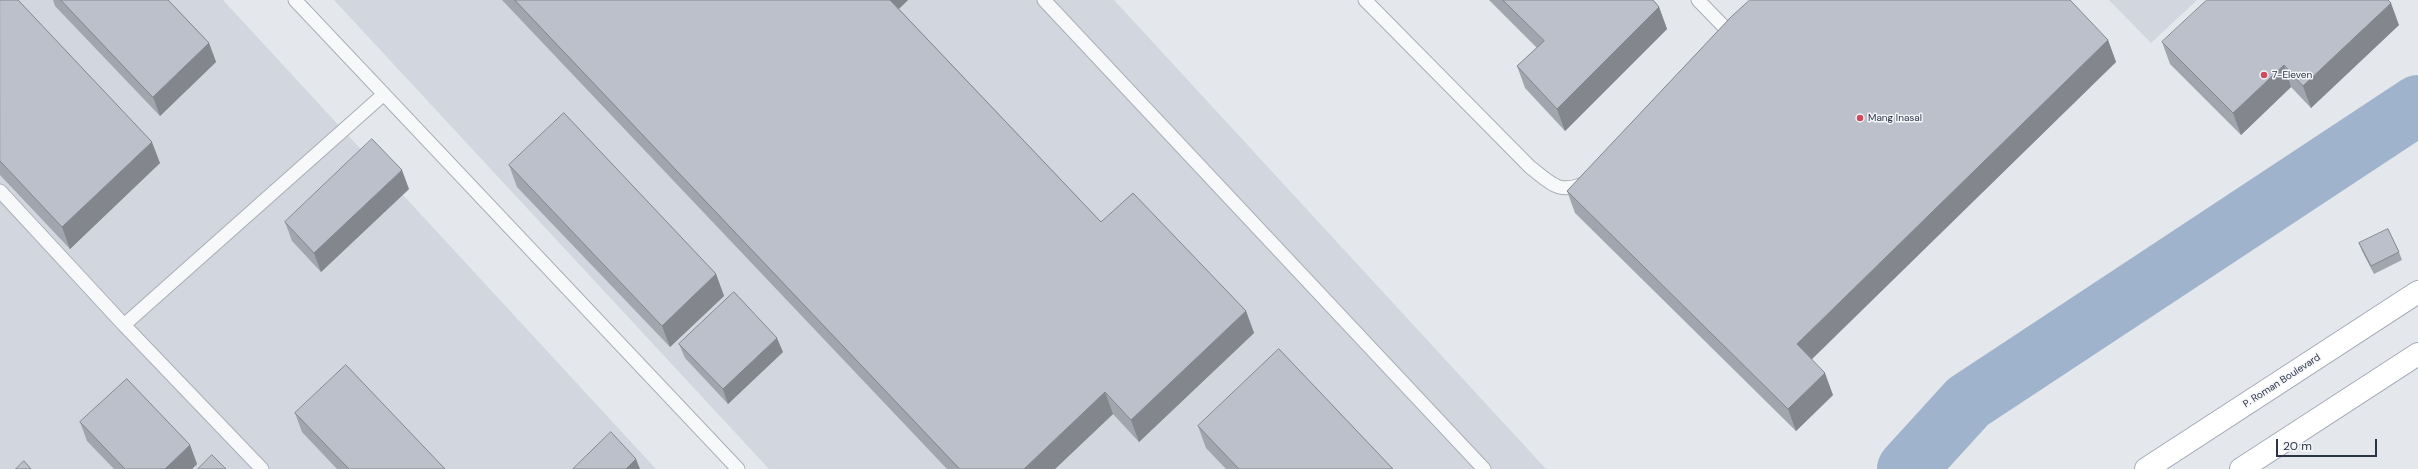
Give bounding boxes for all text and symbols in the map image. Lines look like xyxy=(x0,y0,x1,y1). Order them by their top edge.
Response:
place label: 7-Eleven xyxy=(2272,69,2312,81)
marker: 7-Eleven xyxy=(2259,70,2269,80)
place label: Mang Inasal xyxy=(1868,112,1922,124)
marker: Mang Inasal xyxy=(1855,113,1865,123)
street label: P. Roman Boulevard xyxy=(2241,352,2323,410)
scale bar xyxy=(2278,431,2379,457)
text: 20 m xyxy=(2283,438,2312,454)

